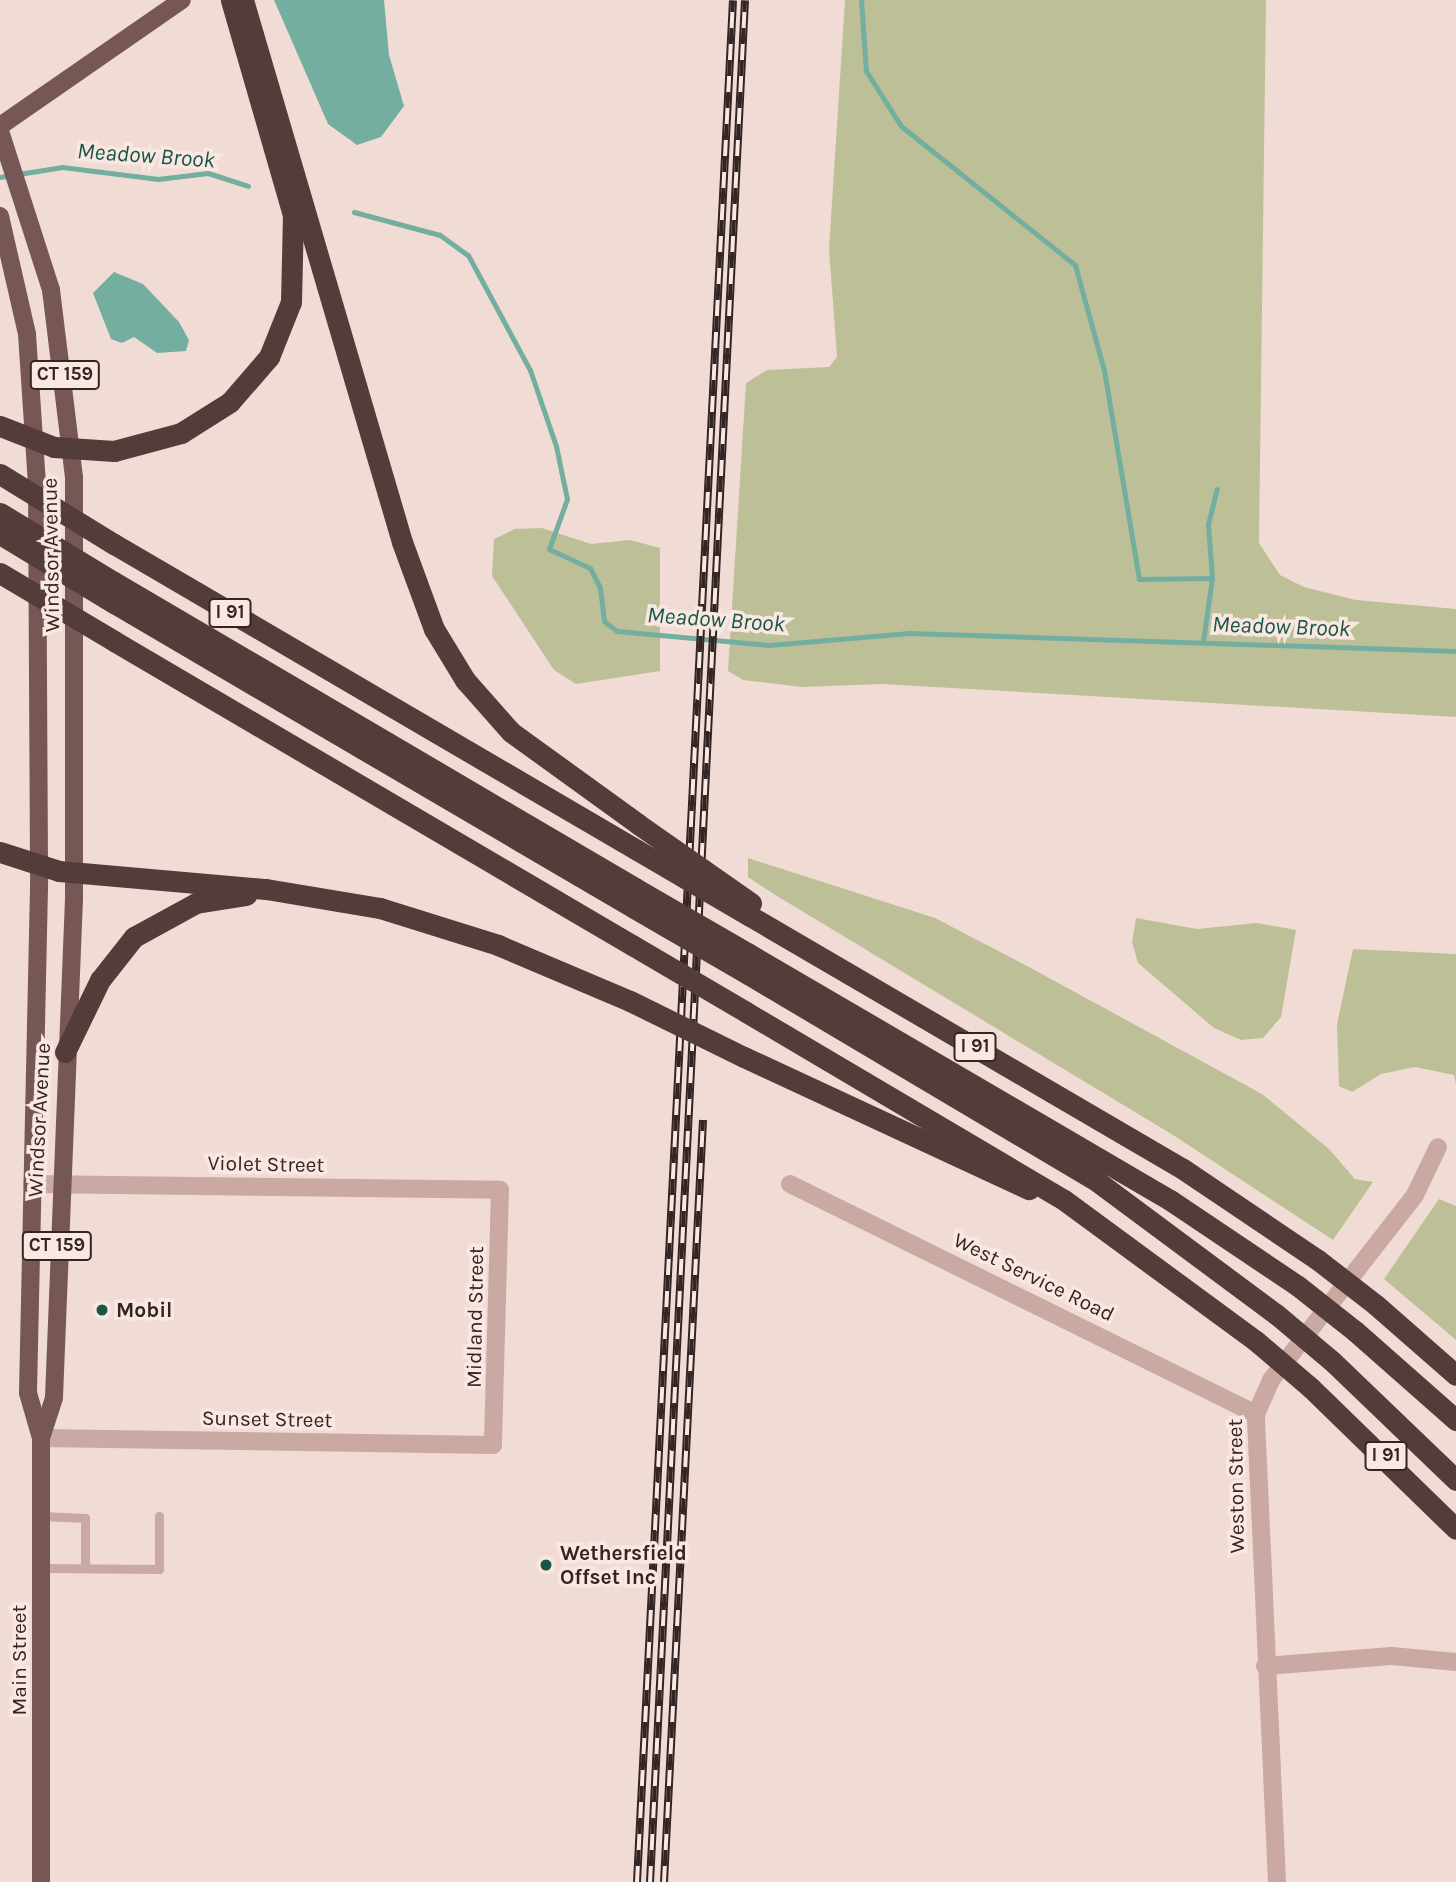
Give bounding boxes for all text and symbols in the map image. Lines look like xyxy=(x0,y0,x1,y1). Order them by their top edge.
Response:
water label: Meadow Brook xyxy=(76,137,216,175)
road number: CT 159 xyxy=(28,360,102,390)
street label: Windsor Avenue xyxy=(37,478,65,632)
road number: I 91 xyxy=(207,598,253,628)
water label: Meadow Brook xyxy=(646,601,786,639)
water label: Meadow Brook xyxy=(1211,611,1351,643)
road number: I 91 xyxy=(952,1032,998,1063)
street label: Windsor Avenue xyxy=(22,1042,56,1198)
street label: Violet Street xyxy=(207,1150,325,1178)
street label: West Service Road xyxy=(950,1227,1118,1327)
road number: CT 159 xyxy=(20,1230,94,1262)
street label: Midland Street xyxy=(461,1246,489,1388)
place label: Mobil xyxy=(116,1297,172,1323)
marker: Mobil xyxy=(94,1302,110,1318)
street label: Sunset Street xyxy=(202,1405,332,1433)
street label: Weston Street xyxy=(1222,1418,1250,1554)
road number: I 91 xyxy=(1363,1440,1409,1472)
place label: Wethersfield Offset Inc xyxy=(560,1540,687,1590)
marker: Wethersfield Offset Inc xyxy=(538,1557,554,1573)
street label: Main Street xyxy=(6,1605,32,1715)

